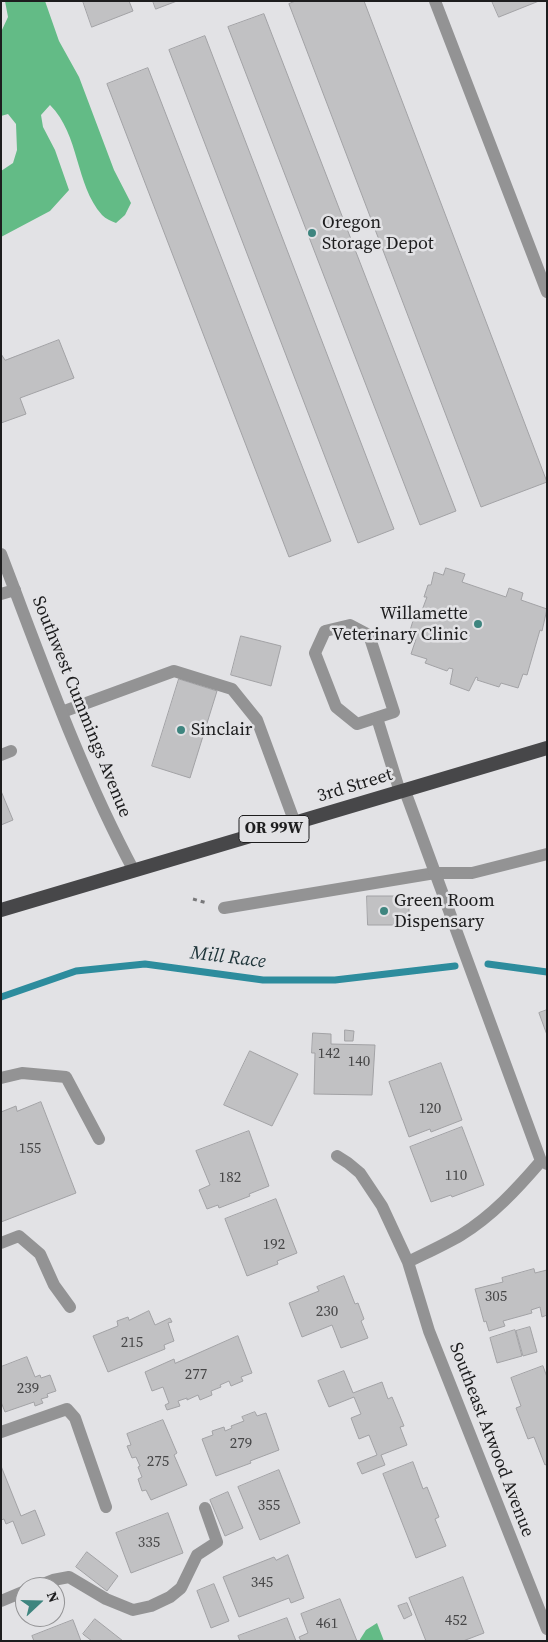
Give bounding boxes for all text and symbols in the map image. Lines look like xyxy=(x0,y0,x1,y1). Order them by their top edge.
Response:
place label: Oregon Storage Depot xyxy=(322,212,434,254)
marker: Oregon Storage Depot xyxy=(306,227,318,239)
street label: Southwest Cummings Avenue xyxy=(27,593,135,821)
place label: Willamette Veterinary Clinic xyxy=(332,603,468,646)
marker: Willamette Veterinary Clinic xyxy=(472,618,484,630)
place label: Sinclair xyxy=(191,719,252,741)
marker: Sinclair xyxy=(175,724,187,736)
street label: 3rd Street xyxy=(315,764,395,808)
road number: OR 99W xyxy=(239,816,309,842)
place label: Green Room Dispensary xyxy=(394,890,495,932)
marker: Green Room Dispensary xyxy=(378,905,390,917)
water label: Mill Race xyxy=(189,942,267,974)
house number: 142 xyxy=(318,1045,340,1063)
house number: 140 xyxy=(348,1053,370,1071)
house number: 120 xyxy=(419,1100,441,1118)
house number: 155 xyxy=(19,1140,41,1158)
house number: 110 xyxy=(445,1167,467,1185)
house number: 182 xyxy=(219,1169,241,1187)
house number: 192 xyxy=(263,1236,285,1254)
house number: 305 xyxy=(485,1288,507,1306)
house number: 230 xyxy=(316,1303,338,1321)
house number: 215 xyxy=(121,1334,143,1352)
street label: Southeast Atwood Avenue xyxy=(444,1340,538,1540)
house number: 277 xyxy=(185,1366,207,1384)
house number: 239 xyxy=(17,1380,39,1398)
house number: 279 xyxy=(230,1435,252,1453)
house number: 275 xyxy=(147,1453,169,1471)
house number: 355 xyxy=(258,1497,280,1515)
house number: 335 xyxy=(138,1534,160,1552)
house number: 345 xyxy=(251,1574,273,1592)
north arrow xyxy=(15,1577,65,1627)
text: N xyxy=(42,1589,64,1605)
house number: 452 xyxy=(445,1612,467,1630)
house number: 461 xyxy=(316,1615,338,1633)

